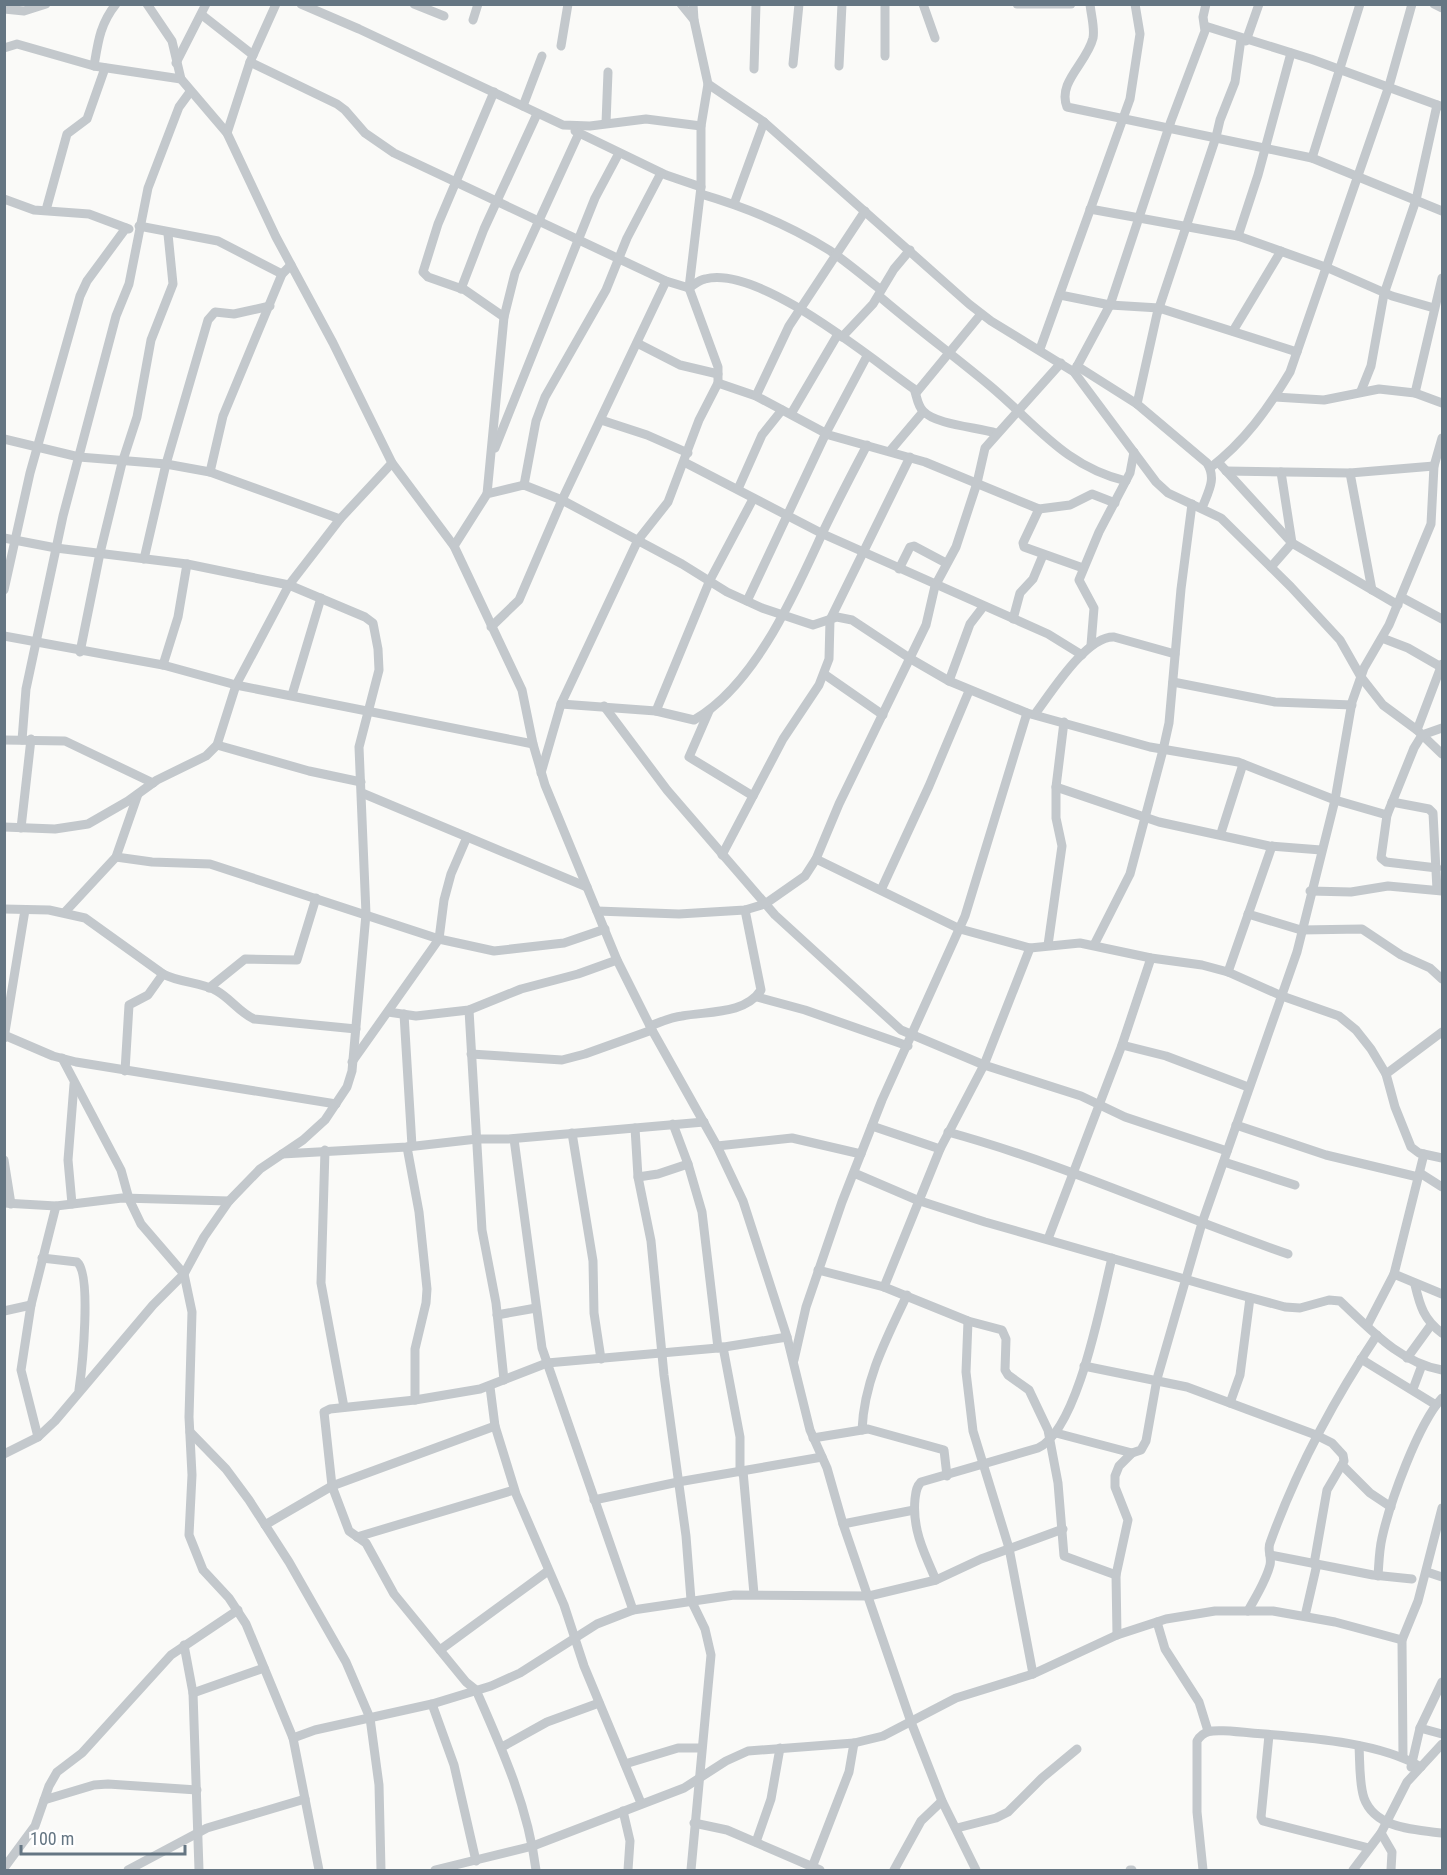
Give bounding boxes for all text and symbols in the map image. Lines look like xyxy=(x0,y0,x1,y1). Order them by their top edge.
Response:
scale bar xyxy=(21,1818,184,1856)
text: 100 m xyxy=(30,1828,74,1849)

